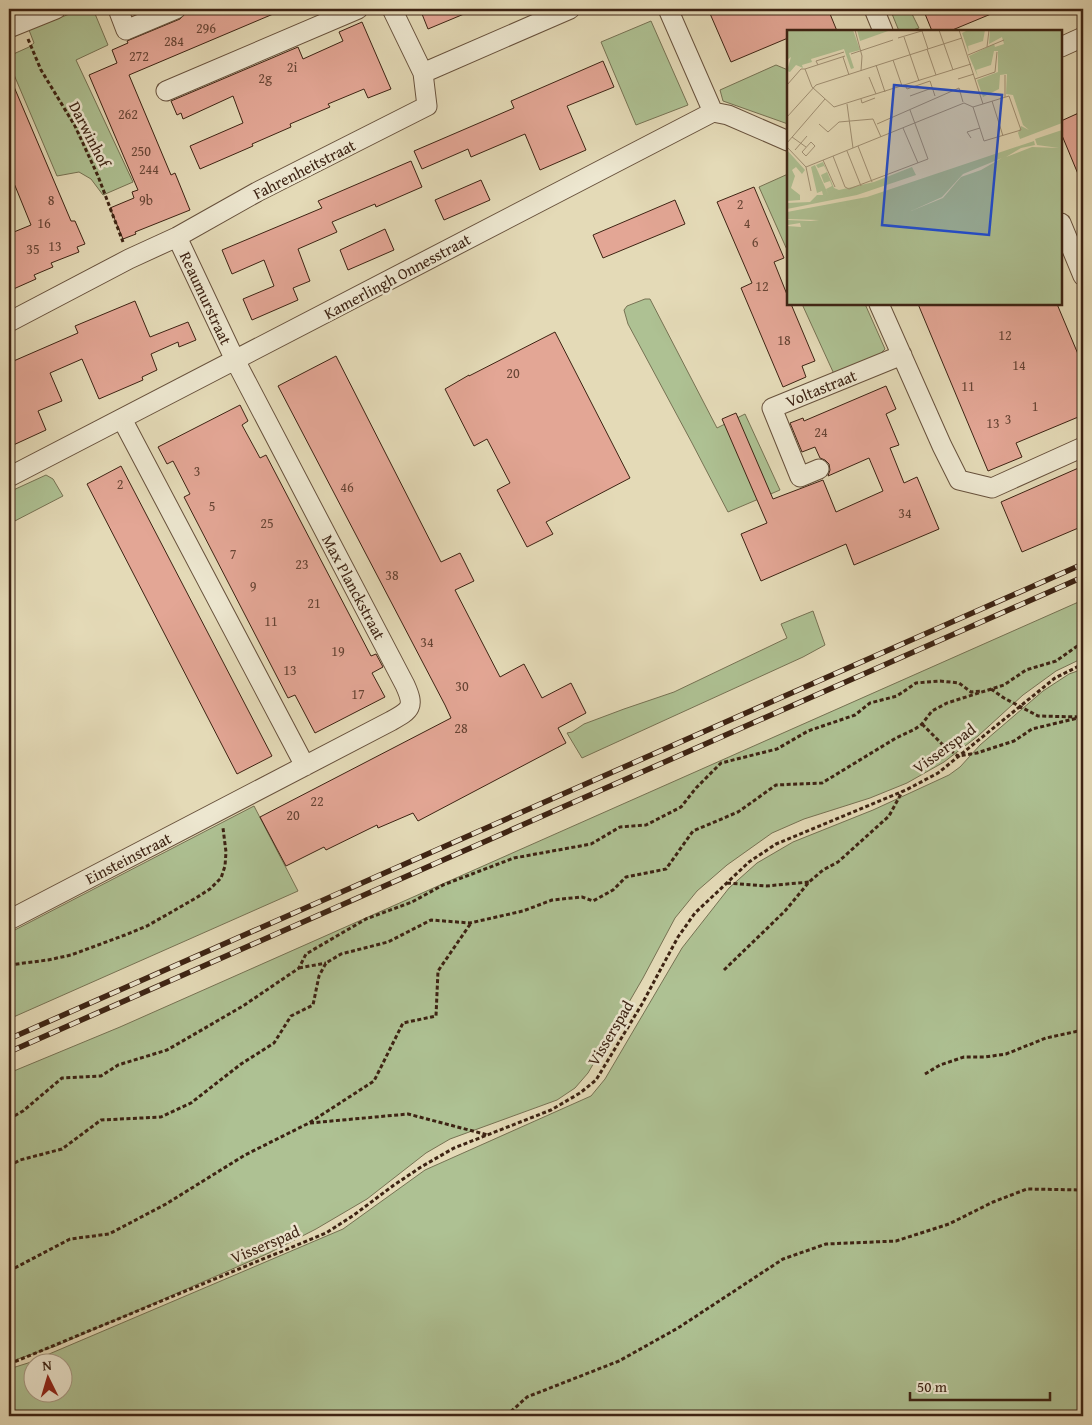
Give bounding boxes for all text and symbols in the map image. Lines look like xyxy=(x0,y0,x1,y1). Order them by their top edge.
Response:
house number: 296 xyxy=(196,18,216,38)
inset map xyxy=(787,30,1062,305)
house number: 284 xyxy=(164,31,184,51)
house number: 272 xyxy=(129,46,149,66)
house number: 2i xyxy=(287,57,297,77)
house number: 2g xyxy=(258,68,272,88)
street label: Darwinhof xyxy=(63,97,118,173)
house number: 262 xyxy=(118,104,138,124)
street label: Fahrenheitstraat xyxy=(248,133,360,205)
house number: 250 xyxy=(131,141,151,161)
house number: 244 xyxy=(139,159,159,179)
house number: 8 xyxy=(48,190,55,210)
house number: 9b xyxy=(139,190,153,210)
house number: 2 xyxy=(737,194,743,214)
house number: 16 xyxy=(37,213,51,233)
house number: 4 xyxy=(744,213,751,233)
street label: Kamerlingh Onnesstraat xyxy=(319,227,475,325)
house number: 6 xyxy=(752,232,759,252)
house number: 13 xyxy=(48,236,62,256)
house number: 35 xyxy=(26,239,40,259)
street label: Reaumurstraat xyxy=(174,247,238,349)
house number: 12 xyxy=(755,276,769,296)
house number: 12 xyxy=(998,325,1012,345)
house number: 18 xyxy=(777,330,791,350)
house number: 14 xyxy=(1012,355,1026,375)
house number: 20 xyxy=(506,363,520,383)
street label: Voltastraat xyxy=(782,363,860,413)
house number: 11 xyxy=(961,376,975,396)
house number: 1 xyxy=(1032,396,1038,416)
house number: 3 xyxy=(1005,409,1011,429)
house number: 13 xyxy=(986,413,1000,433)
house number: 24 xyxy=(814,422,828,442)
house number: 3 xyxy=(194,461,200,481)
house number: 2 xyxy=(117,474,123,494)
house number: 46 xyxy=(340,477,354,497)
house number: 5 xyxy=(209,496,215,516)
house number: 34 xyxy=(898,503,912,523)
house number: 25 xyxy=(260,513,274,533)
street label: Max Planckstraat xyxy=(316,530,392,644)
house number: 7 xyxy=(230,544,237,564)
house number: 23 xyxy=(295,554,309,574)
house number: 38 xyxy=(385,565,399,585)
house number: 9 xyxy=(250,576,257,596)
house number: 21 xyxy=(307,593,321,613)
house number: 11 xyxy=(264,611,278,631)
house number: 34 xyxy=(420,632,434,652)
house number: 19 xyxy=(331,641,345,661)
house number: 13 xyxy=(283,660,297,680)
house number: 30 xyxy=(455,676,469,696)
house number: 17 xyxy=(351,684,365,704)
street label: Visserspad xyxy=(907,717,981,779)
house number: 28 xyxy=(454,718,468,738)
house number: 22 xyxy=(310,791,324,811)
house number: 20 xyxy=(286,805,300,825)
street label: Einsteinstraat xyxy=(81,826,176,890)
street label: Visserspad xyxy=(581,995,639,1070)
street label: Visserspad xyxy=(227,1219,304,1269)
north arrow xyxy=(22,1352,72,1402)
text: N xyxy=(41,1355,53,1375)
scale bar xyxy=(910,1370,1050,1402)
text: 50 m xyxy=(917,1376,948,1397)

